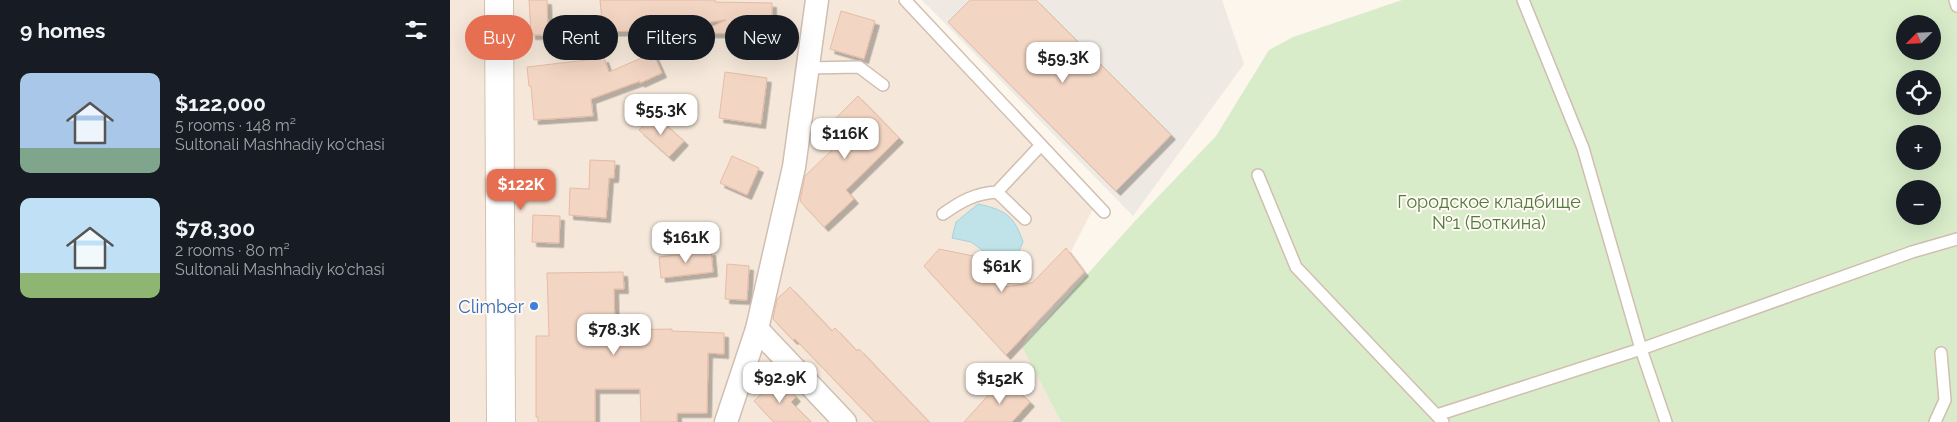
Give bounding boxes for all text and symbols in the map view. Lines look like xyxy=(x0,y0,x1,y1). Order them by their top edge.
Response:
chip: Buy xyxy=(465,15,533,60)
chip: Rent xyxy=(543,15,618,60)
chip: Filters xyxy=(628,15,715,60)
chip: New xyxy=(725,15,799,60)
north arrow xyxy=(1896,15,1941,60)
map controls xyxy=(1896,15,1941,225)
icon: filters xyxy=(402,16,430,44)
text: 9 homes xyxy=(20,18,105,43)
pin: $59.3K xyxy=(1022,42,1104,84)
text: $59.3K xyxy=(1037,48,1089,67)
button: locate xyxy=(1896,70,1941,115)
text: $122,000 xyxy=(175,91,266,116)
icon: home xyxy=(60,93,120,153)
pin: $55.3K xyxy=(620,94,702,136)
text: $55.3K xyxy=(635,100,687,119)
text: 5 rooms · 148 m² xyxy=(175,116,296,135)
pin: $116K xyxy=(810,118,880,160)
text: $116K xyxy=(822,124,868,143)
button: + xyxy=(1896,125,1941,170)
text: Sultonali Mashhadiy ko'chasi xyxy=(175,135,385,154)
pin: $122K xyxy=(486,168,556,211)
text: $122K xyxy=(498,175,544,194)
button: − xyxy=(1896,180,1941,225)
park label: Городское кладбище №1 (Боткина) xyxy=(1397,191,1581,233)
text: $78,300 xyxy=(175,216,255,241)
icon: home xyxy=(60,218,120,278)
pin: $161K xyxy=(651,222,721,264)
text: $161K xyxy=(663,228,709,247)
text: 2 rooms · 80 m² xyxy=(175,241,290,260)
pin: $61K xyxy=(972,250,1032,293)
text: $61K xyxy=(983,257,1021,276)
text: Sultonali Mashhadiy ko'chasi xyxy=(175,260,385,279)
place label: Climber xyxy=(458,296,525,317)
marker: Climber xyxy=(528,300,540,312)
pin: $78.3K xyxy=(573,314,655,356)
text: $78.3K xyxy=(588,320,640,339)
pin: $92.9K xyxy=(739,362,821,404)
pin: $152K xyxy=(965,362,1035,405)
text: $92.9K xyxy=(754,368,806,387)
text: $152K xyxy=(977,369,1023,388)

